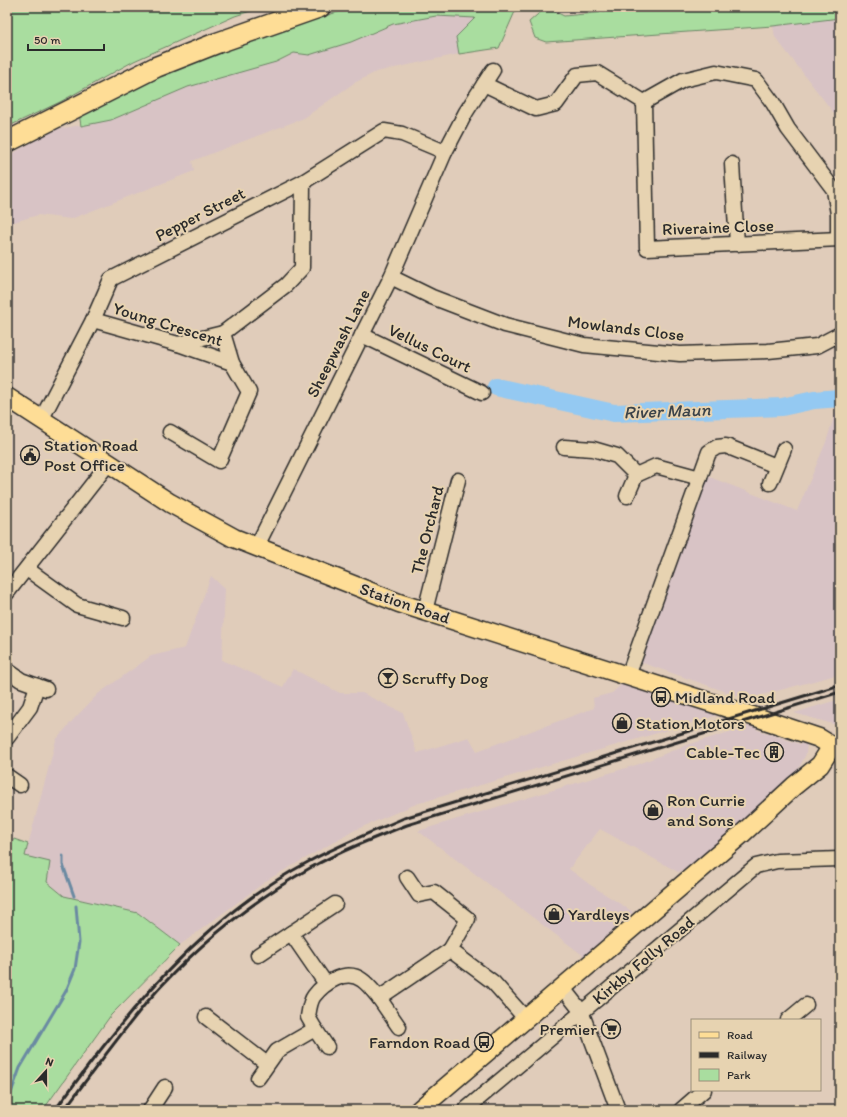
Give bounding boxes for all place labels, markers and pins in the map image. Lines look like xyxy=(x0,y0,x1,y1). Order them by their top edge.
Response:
place label: Station Road Post Office xyxy=(44,435,139,475)
public building icon: Station Road Post Office xyxy=(19,444,41,466)
bar icon: Scruffy Dog xyxy=(377,667,399,689)
place label: Scruffy Dog xyxy=(402,668,488,688)
bus stop icon: Midland Road xyxy=(650,686,672,708)
place label: Midland Road xyxy=(675,687,775,707)
shop icon: Station Motors xyxy=(611,712,633,734)
place label: Station Motors xyxy=(636,713,745,733)
building icon: Cable-Tec xyxy=(763,741,785,763)
place label: Cable-Tec xyxy=(686,742,760,762)
place label: Ron Currie and Sons xyxy=(667,790,745,830)
shop icon: Ron Currie and Sons xyxy=(642,799,664,821)
shop icon: Yardleys xyxy=(543,903,565,925)
place label: Yardleys xyxy=(568,904,630,924)
supermarket icon: Premier xyxy=(600,1018,622,1040)
place label: Premier xyxy=(539,1019,597,1039)
bus stop icon: Farndon Road xyxy=(473,1031,495,1053)
place label: Farndon Road xyxy=(369,1032,470,1052)

